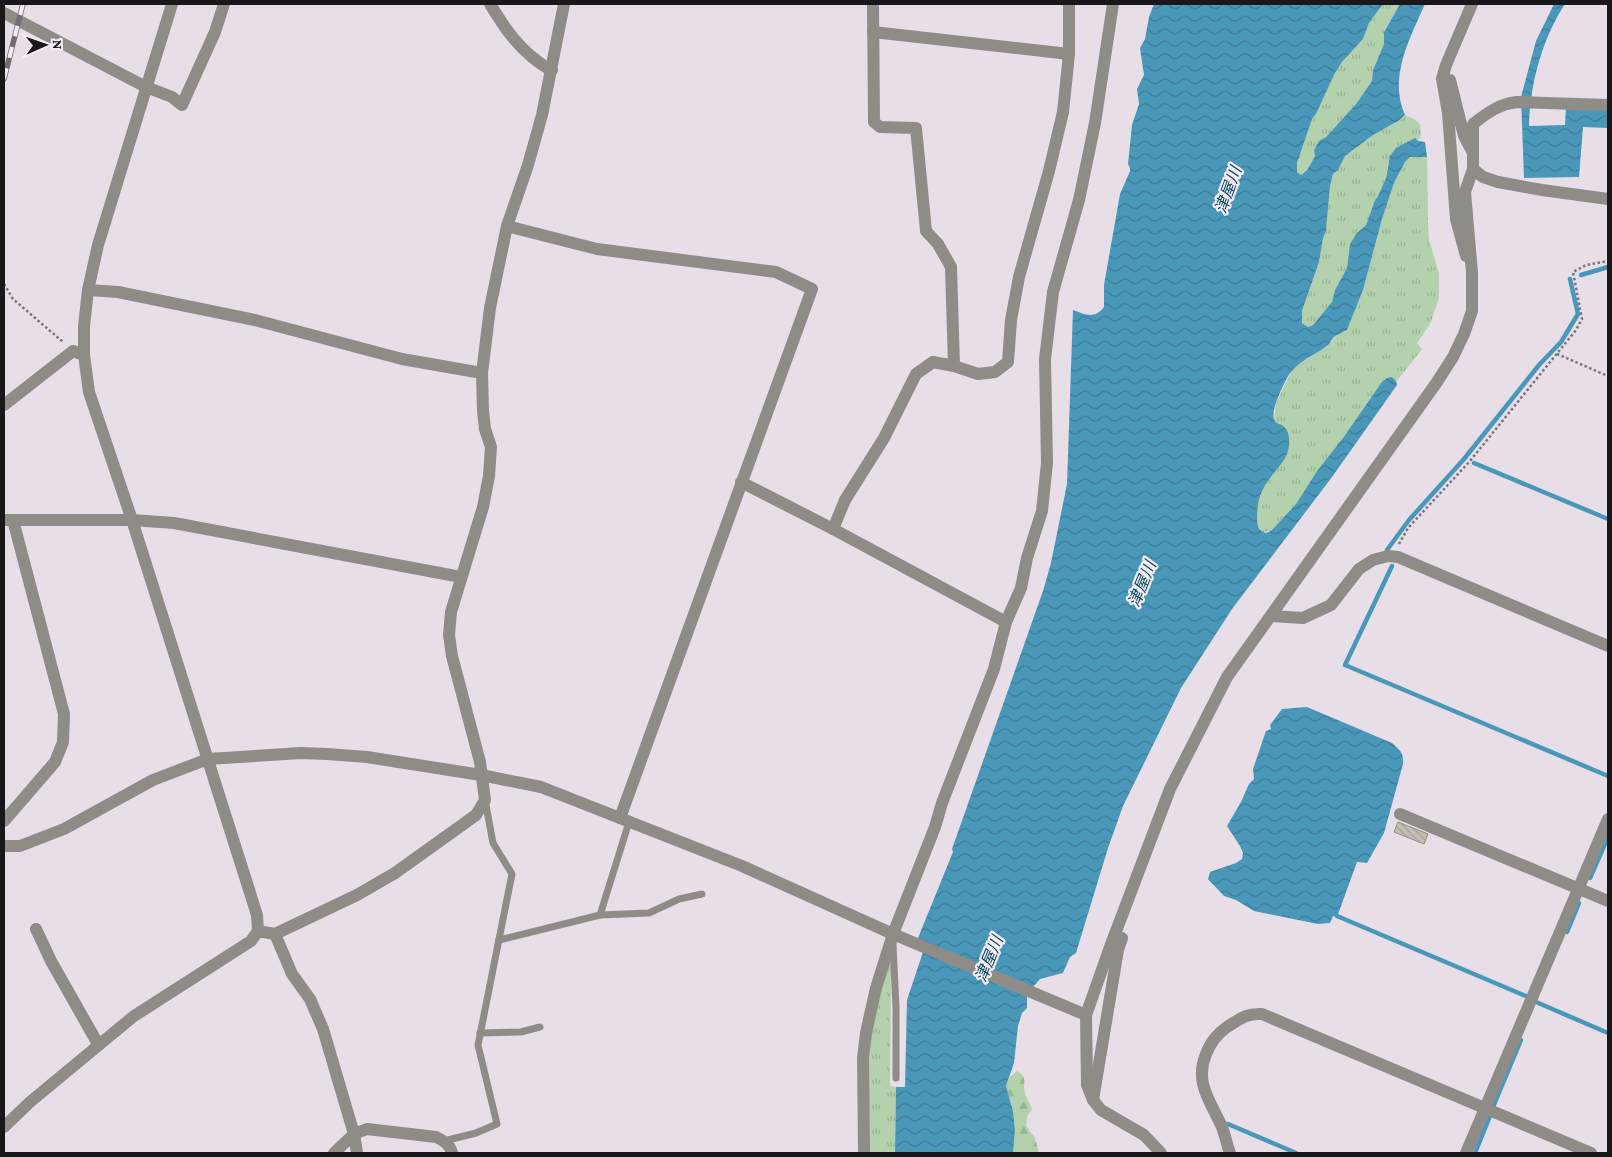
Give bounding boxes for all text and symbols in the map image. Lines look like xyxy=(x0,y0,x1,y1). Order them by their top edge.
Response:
north arrow xyxy=(20,20,70,70)
text: N xyxy=(50,39,66,50)
water label: 津屋川 xyxy=(1212,163,1245,215)
water label: 津屋川 xyxy=(1125,557,1160,609)
water label: 津屋川 xyxy=(972,932,1007,984)

